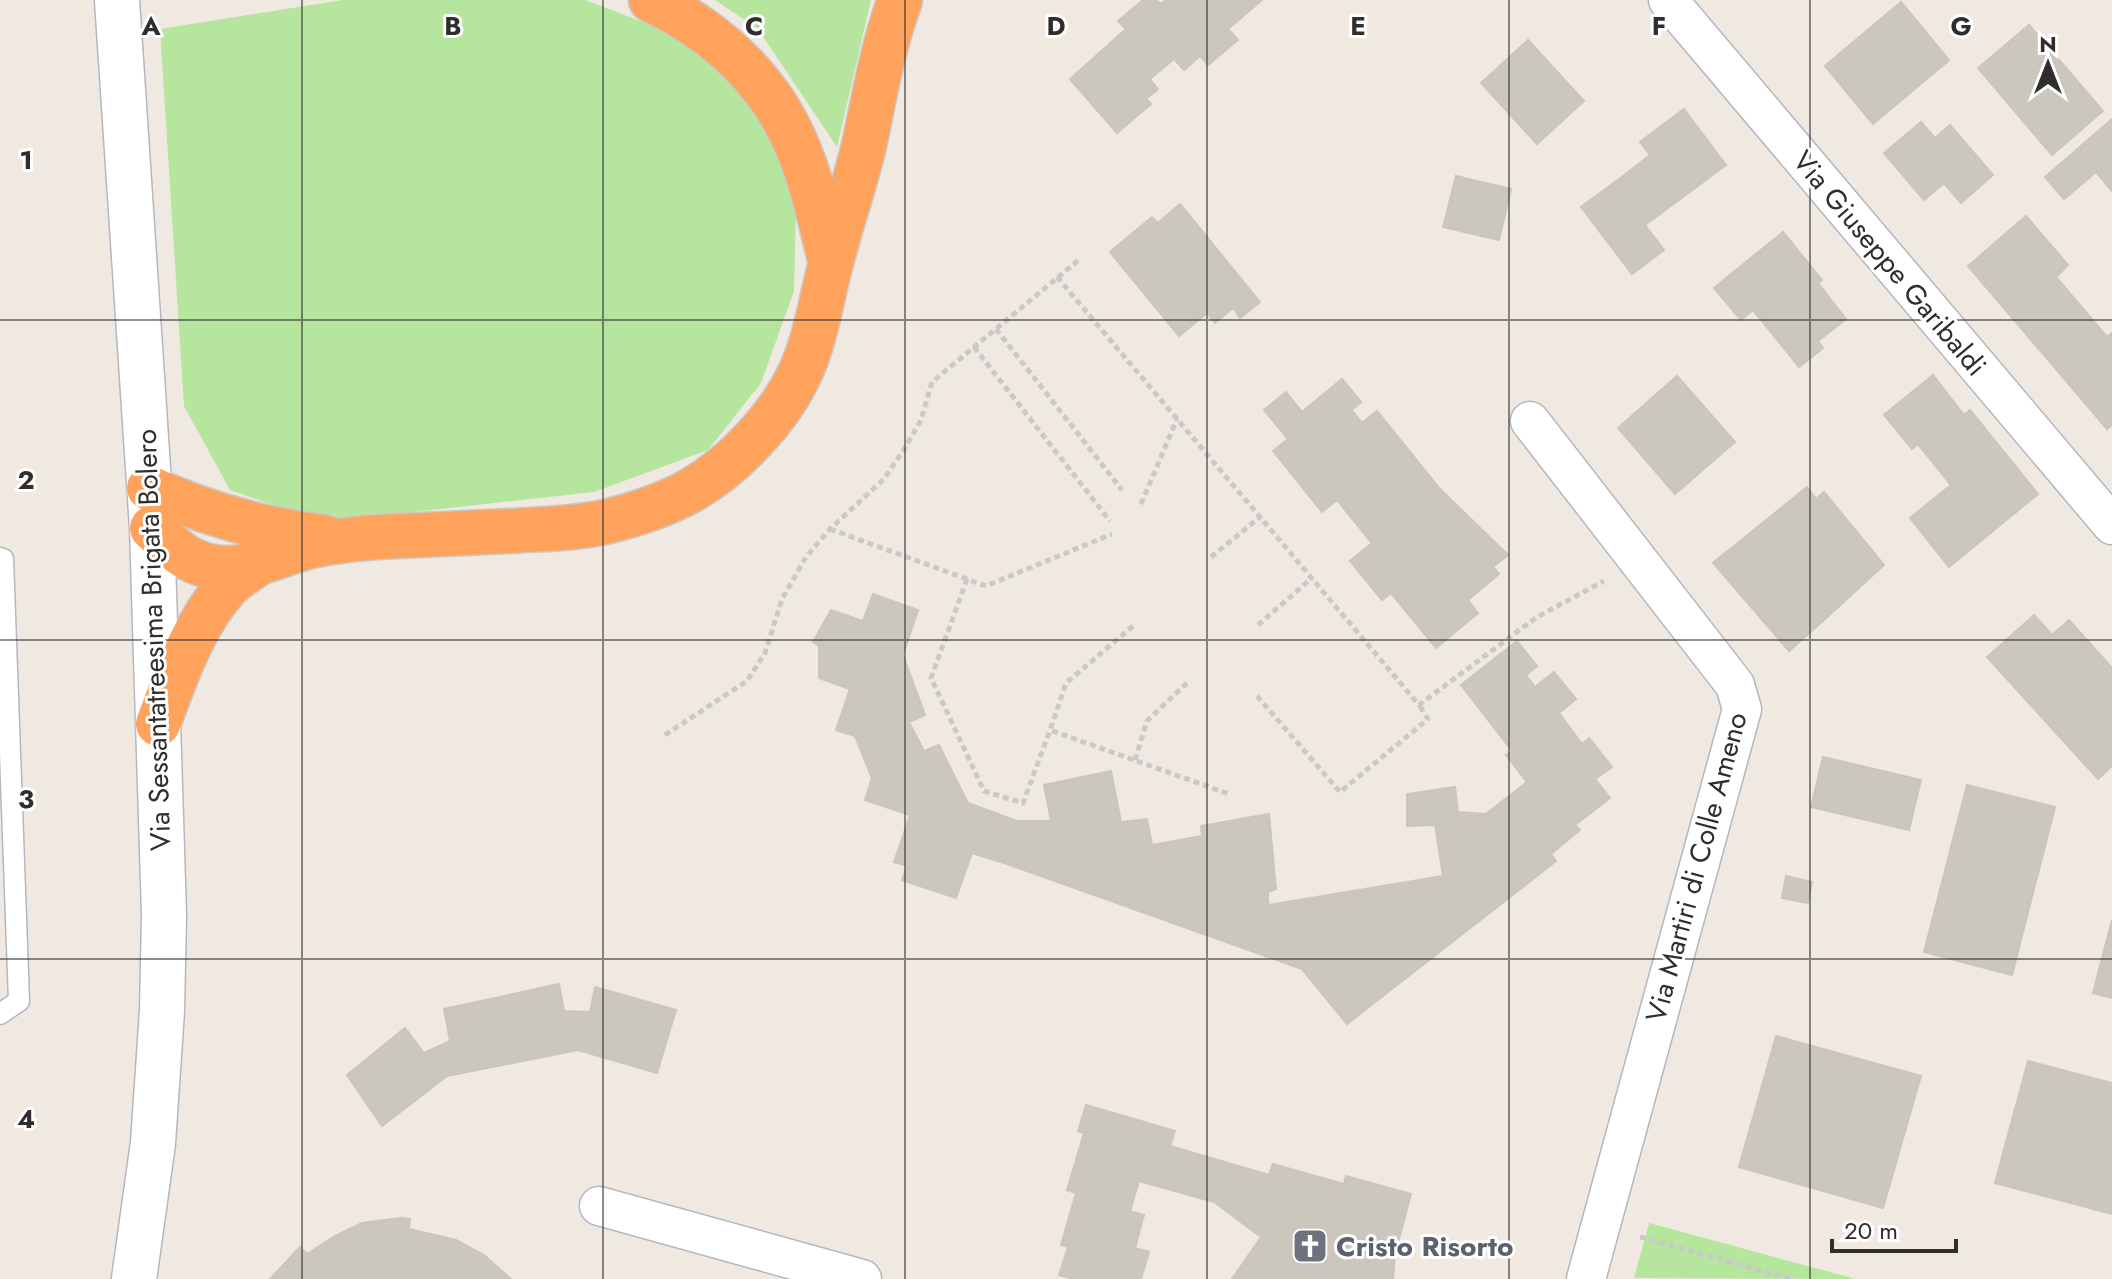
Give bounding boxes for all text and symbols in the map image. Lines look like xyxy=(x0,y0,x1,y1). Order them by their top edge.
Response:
text: A xyxy=(140,7,161,45)
text: B xyxy=(444,7,462,45)
text: C xyxy=(745,7,763,45)
text: D xyxy=(1046,7,1066,45)
text: E xyxy=(1350,7,1366,45)
text: F xyxy=(1652,7,1666,45)
text: G xyxy=(1950,7,1972,45)
north arrow xyxy=(2008,24,2088,104)
text: N xyxy=(2039,28,2057,60)
text: 1 xyxy=(19,141,33,179)
street label: Via Giuseppe Garibaldi xyxy=(1783,142,1996,385)
street label: Via Sessantatreesima Brigata Bolero xyxy=(126,428,181,852)
text: 2 xyxy=(17,461,35,499)
street label: Via Martiri di Colle Ameno xyxy=(1635,708,1758,1027)
text: 3 xyxy=(18,780,34,818)
text: 4 xyxy=(17,1100,35,1138)
scale bar xyxy=(1832,1203,1956,1253)
text: 20 m xyxy=(1844,1213,1898,1248)
place label: Cristo Risorto xyxy=(1336,1226,1514,1267)
church icon: Cristo Risorto xyxy=(1291,1227,1329,1265)

